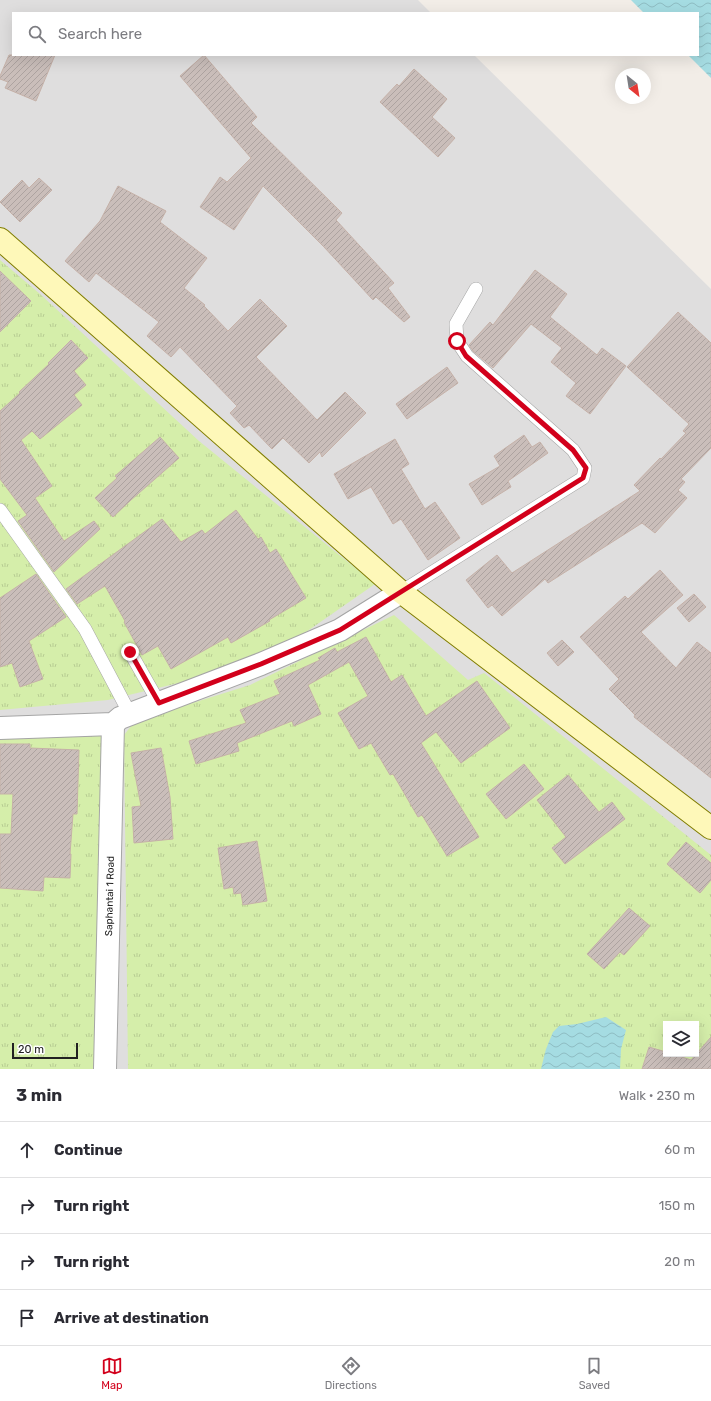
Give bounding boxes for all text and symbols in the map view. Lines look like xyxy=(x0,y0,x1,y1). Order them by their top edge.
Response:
search box xyxy=(12,12,699,56)
icon: search xyxy=(26,23,48,45)
text: Search here xyxy=(58,25,142,43)
north arrow xyxy=(615,68,651,104)
route start xyxy=(448,332,466,350)
route end xyxy=(121,643,139,661)
street label: Saphantai 1 Road xyxy=(103,856,117,936)
map controls xyxy=(663,1021,699,1057)
button: layers xyxy=(663,1021,699,1057)
scale bar xyxy=(12,1041,78,1060)
text: 20 m xyxy=(18,1043,44,1056)
text: 3 min xyxy=(16,1085,62,1105)
text: Walk · 230 m xyxy=(619,1088,695,1103)
icon: ahead xyxy=(16,1139,38,1161)
text: Continue xyxy=(54,1141,123,1159)
text: 60 m xyxy=(664,1142,695,1157)
icon: right xyxy=(16,1195,38,1217)
text: Turn right xyxy=(54,1197,129,1215)
text: 150 m xyxy=(659,1198,695,1213)
icon: right xyxy=(16,1251,38,1273)
text: Turn right xyxy=(54,1253,129,1271)
text: 20 m xyxy=(664,1254,695,1269)
icon: arrive xyxy=(16,1307,38,1329)
text: Arrive at destination xyxy=(54,1309,209,1327)
tab: Map xyxy=(101,1355,123,1392)
tab: Directions xyxy=(325,1355,377,1392)
tab: Saved xyxy=(579,1355,610,1392)

